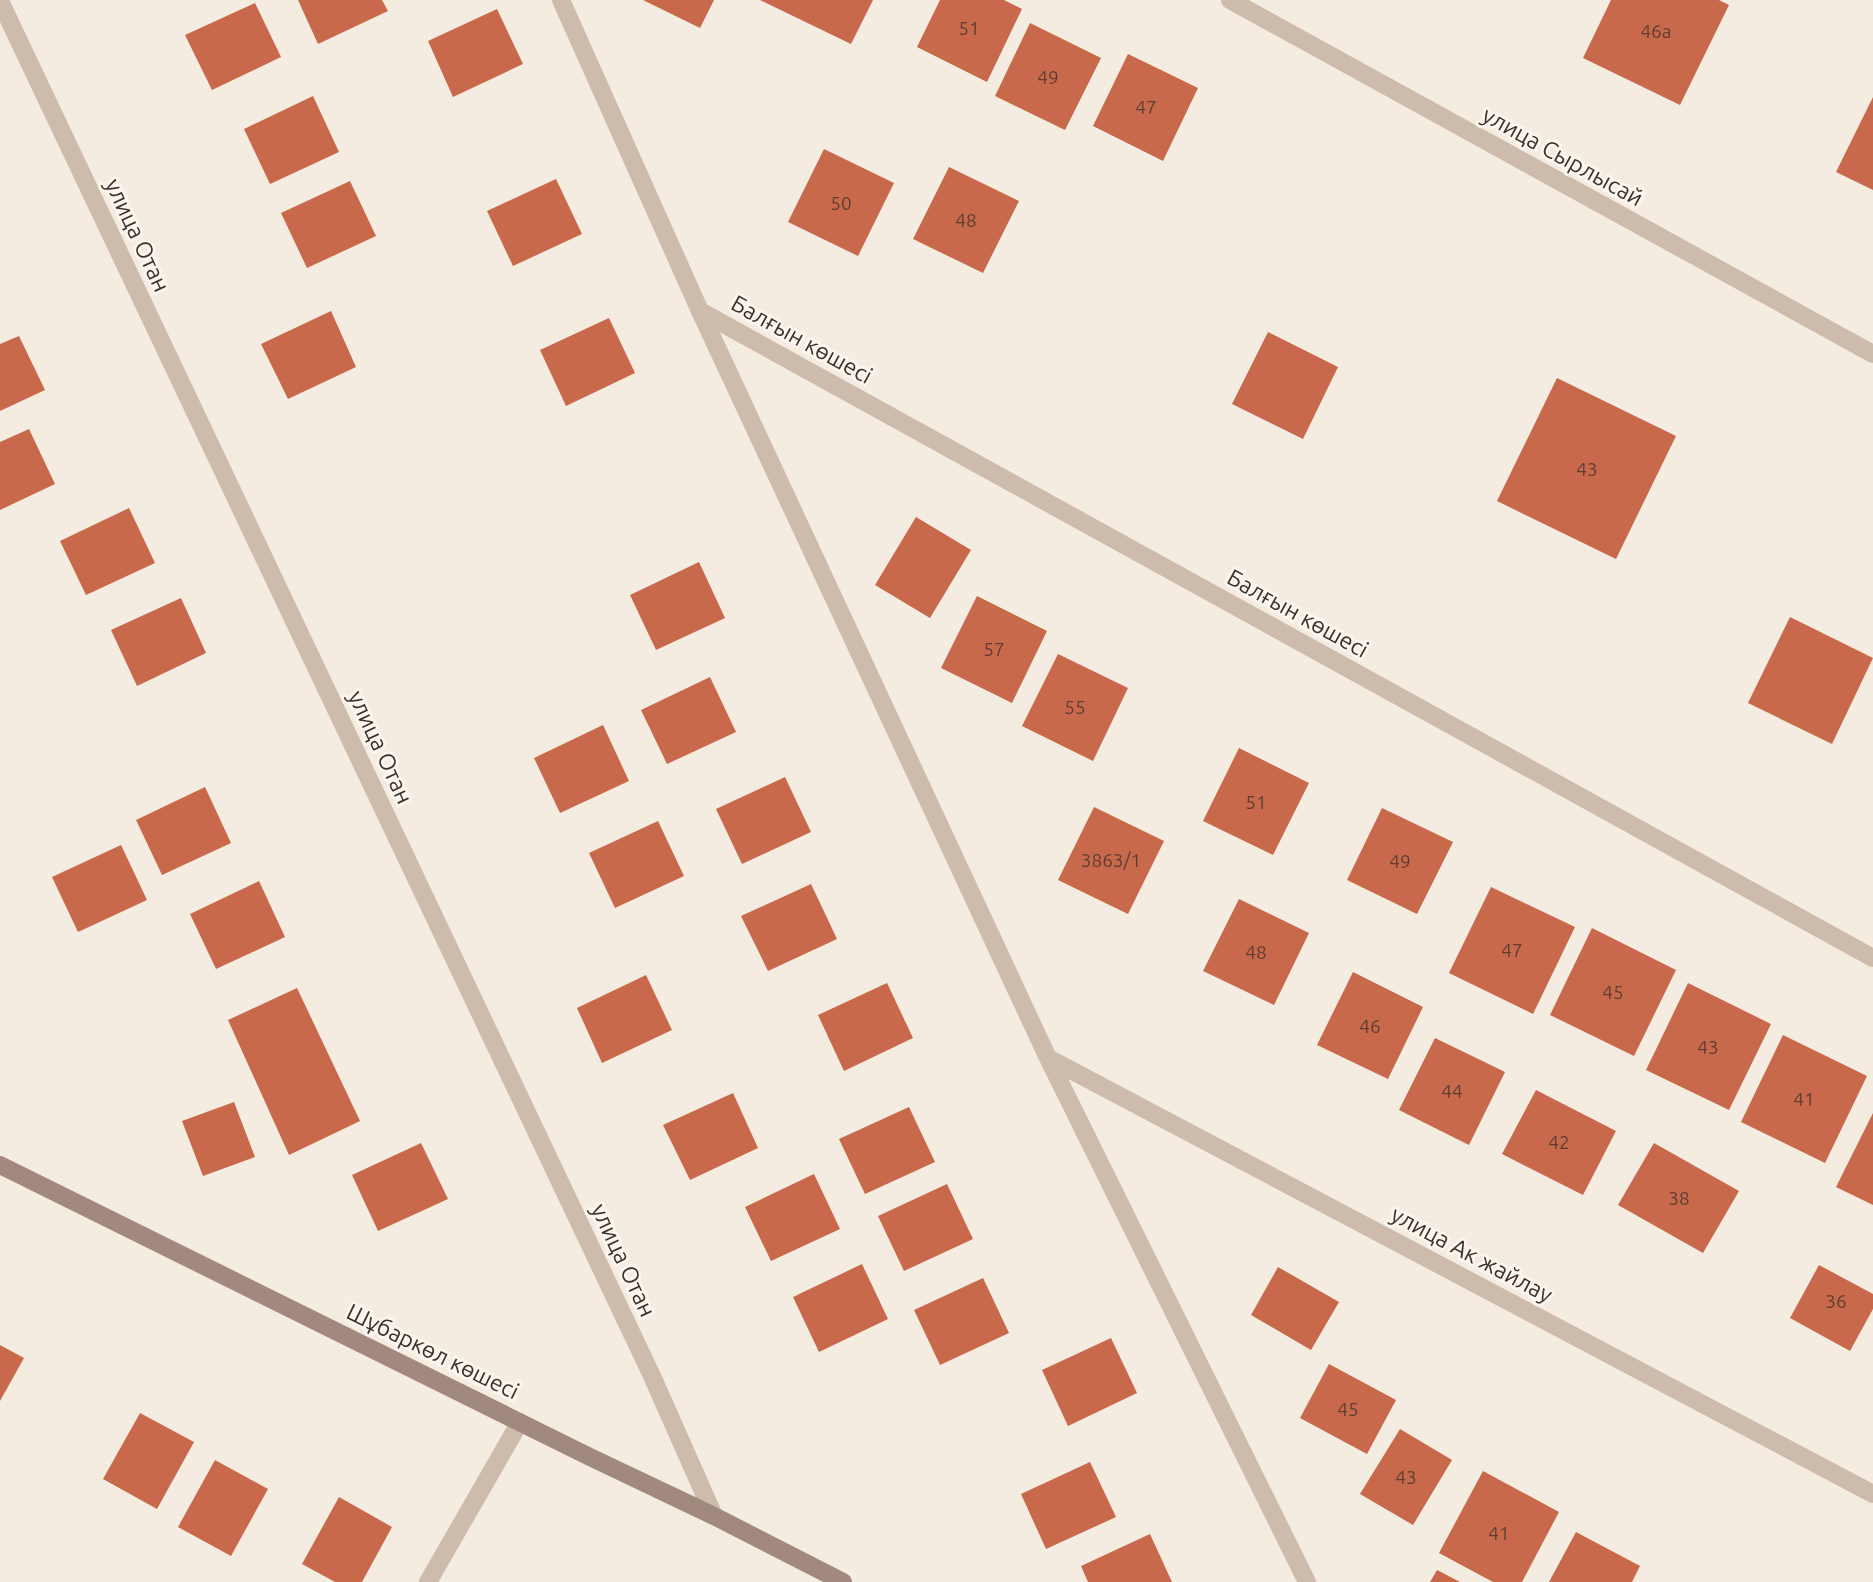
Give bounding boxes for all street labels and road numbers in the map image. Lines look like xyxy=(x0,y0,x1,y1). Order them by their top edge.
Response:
street label: улица Сырлысай xyxy=(1478,102,1648,210)
street label: улица Отан xyxy=(101,175,175,295)
street label: Балғын көшесі xyxy=(727,290,877,388)
street label: Балғын көшесі xyxy=(1223,564,1373,662)
street label: улица Отан xyxy=(344,687,418,807)
street label: улица Отан xyxy=(587,1200,661,1320)
street label: улица Ак жайлау xyxy=(1387,1201,1557,1307)
street label: Шұбаркөл көшесі xyxy=(343,1298,523,1404)

